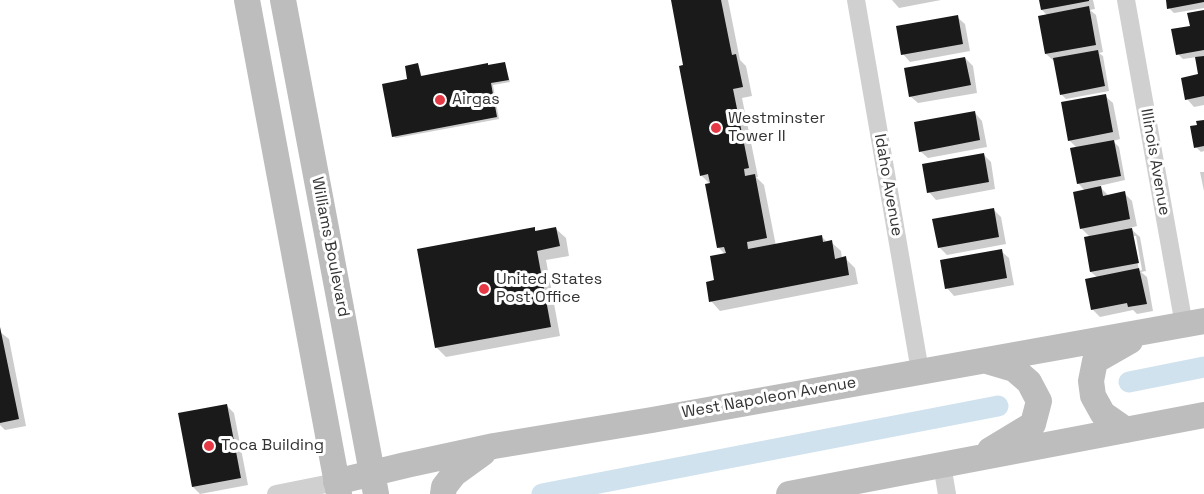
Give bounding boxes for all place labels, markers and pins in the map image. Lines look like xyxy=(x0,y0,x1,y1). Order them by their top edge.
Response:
place label: Airgas xyxy=(452,90,500,110)
marker: Airgas xyxy=(433,93,447,107)
place label: Westminster Tower II xyxy=(728,109,825,147)
marker: Westminster Tower II xyxy=(709,121,723,135)
place label: United States Post Office xyxy=(496,270,602,308)
marker: United States Post Office xyxy=(477,282,491,296)
place label: Toca Building xyxy=(221,436,324,456)
marker: Toca Building xyxy=(202,439,216,453)

